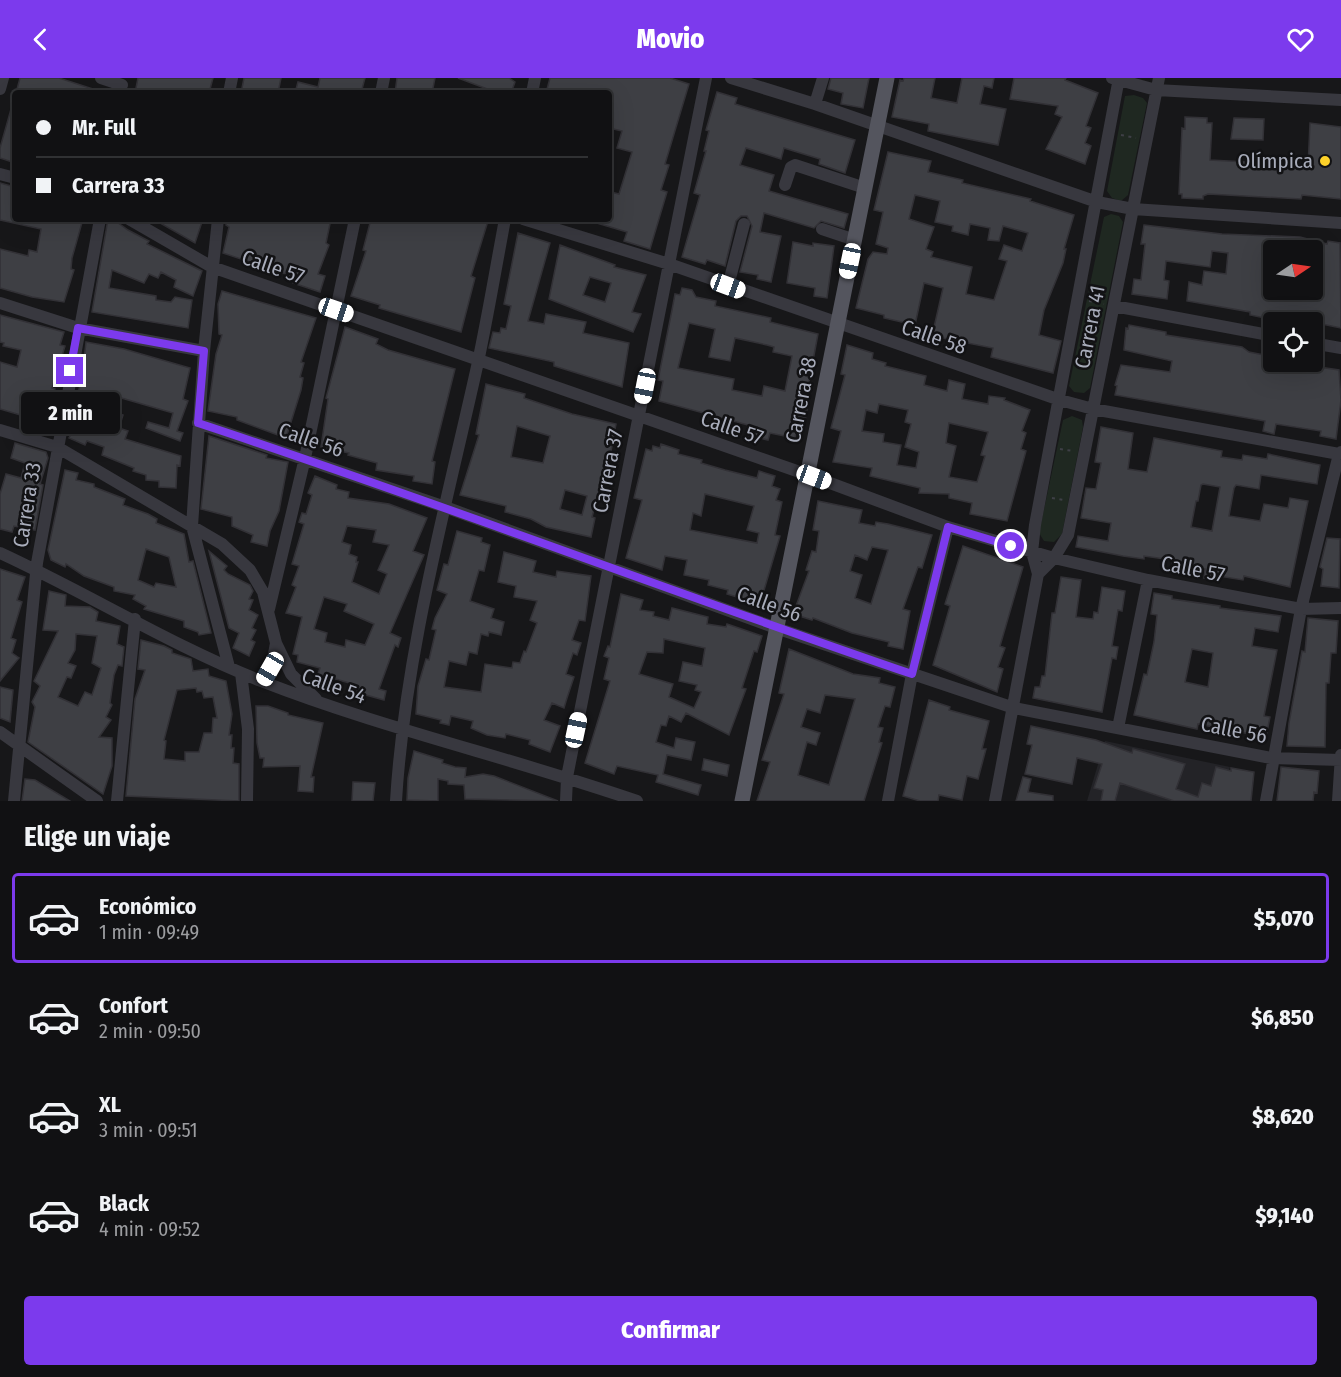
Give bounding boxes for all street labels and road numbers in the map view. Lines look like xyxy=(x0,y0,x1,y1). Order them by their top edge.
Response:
street label: Calle 57 xyxy=(238,244,308,290)
street label: Carrera 41 xyxy=(1069,283,1111,371)
street label: Calle 58 xyxy=(898,314,970,360)
street label: Carrera 38 xyxy=(780,355,822,445)
street label: Calle 57 xyxy=(697,405,767,451)
street label: Calle 56 xyxy=(275,417,347,463)
street label: Carrera 37 xyxy=(587,427,629,515)
street label: Carrera 33 xyxy=(7,460,47,550)
street label: Calle 57 xyxy=(1159,550,1227,588)
street label: Calle 56 xyxy=(733,580,805,628)
street label: Calle 54 xyxy=(298,662,370,710)
street label: Calle 56 xyxy=(1199,711,1269,749)

